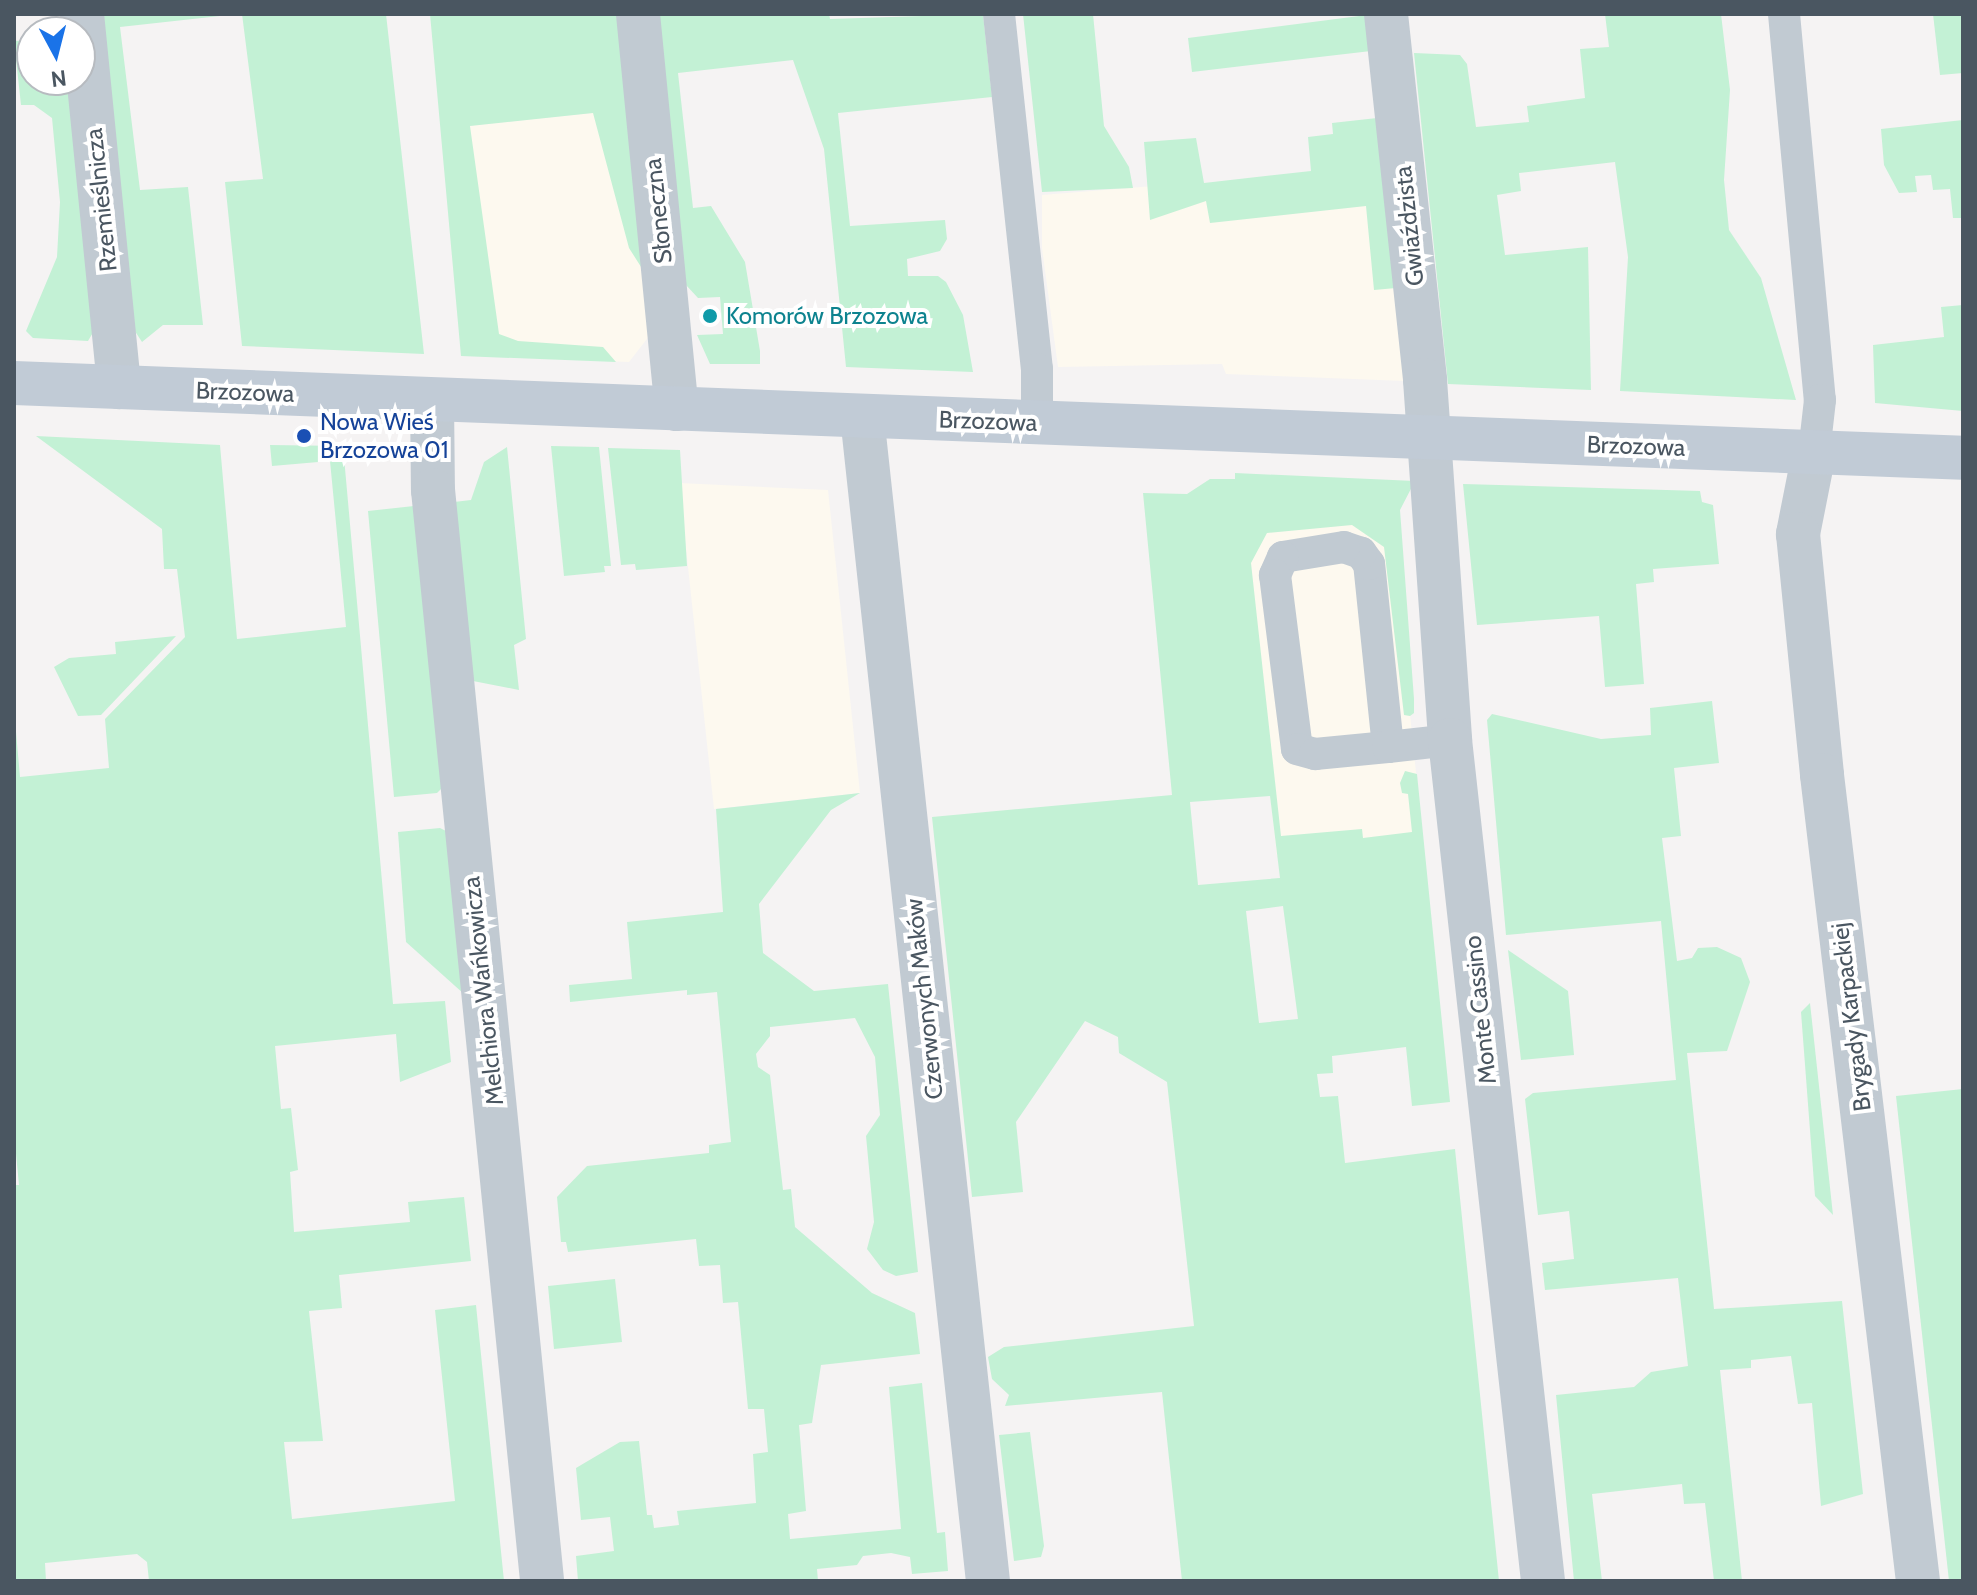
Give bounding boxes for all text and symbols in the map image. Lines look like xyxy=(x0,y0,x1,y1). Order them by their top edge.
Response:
north arrow xyxy=(16,16,96,96)
text: N xyxy=(49,64,68,93)
street label: Rzemieślnicza xyxy=(79,127,123,273)
street label: Słoneczna xyxy=(638,157,678,265)
street label: Gwiaździsta xyxy=(1388,165,1430,287)
place label: Komorów Brzozowa xyxy=(726,302,928,330)
marker: Komorów Brzozowa xyxy=(701,307,719,325)
street label: Brzozowa xyxy=(195,376,295,408)
street label: Brzozowa xyxy=(938,405,1038,437)
place label: Nowa Wieś Brzozowa 01 xyxy=(320,408,449,464)
marker: Nowa Wieś Brzozowa 01 xyxy=(295,427,313,445)
street label: Brzozowa xyxy=(1586,430,1686,462)
street label: Melchiora Wańkowicza xyxy=(457,875,509,1107)
street label: Czerwonych Maków xyxy=(899,897,949,1101)
street label: Brygady Karpackiej xyxy=(1825,921,1877,1113)
street label: Monte Cassino xyxy=(1458,934,1502,1086)

